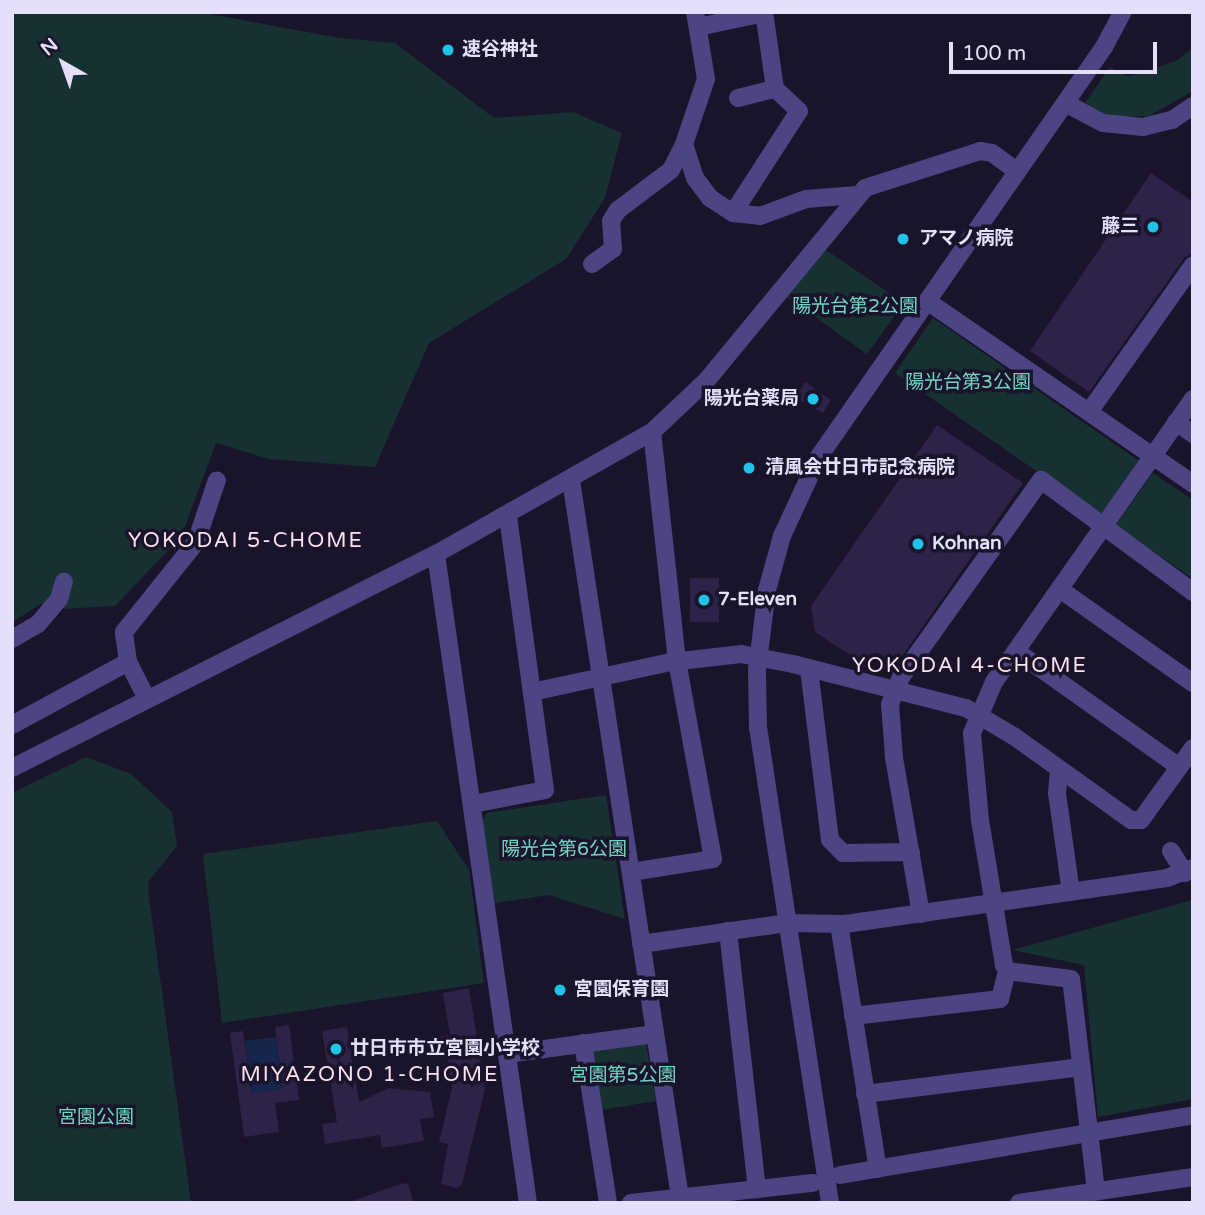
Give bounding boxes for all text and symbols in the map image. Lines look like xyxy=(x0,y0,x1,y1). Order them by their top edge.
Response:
north arrow xyxy=(28,28,98,98)
scale bar xyxy=(953,28,1161,72)
text: N xyxy=(37,34,62,60)
place label: 速谷神社 xyxy=(462,39,538,61)
text: 100 m xyxy=(962,41,1026,66)
marker: 速谷神社 xyxy=(440,42,456,58)
place label: 藤三 xyxy=(1101,216,1139,238)
marker: 藤三 xyxy=(1145,219,1161,235)
place label: アマノ病院 xyxy=(919,228,1014,250)
marker: アマノ病院 xyxy=(893,229,913,249)
park label: 陽光台第2公園 xyxy=(792,296,918,318)
park label: 陽光台第3公園 xyxy=(905,372,1031,394)
place label: 陽光台薬局 xyxy=(704,388,799,410)
marker: 陽光台薬局 xyxy=(805,391,821,407)
place label: 清風会廿日市記念病院 xyxy=(765,457,955,479)
marker: 清風会廿日市記念病院 xyxy=(739,458,759,478)
district label: YOKODAI 5-CHOME xyxy=(130,528,362,554)
place label: Kohnan xyxy=(932,533,1002,555)
marker: Kohnan xyxy=(910,536,926,552)
place label: 7-Eleven xyxy=(718,589,797,611)
marker: 7-Eleven xyxy=(696,592,712,608)
district label: YOKODAI 4-CHOME xyxy=(854,653,1086,679)
park label: 陽光台第6公園 xyxy=(501,839,627,861)
place label: 宮園保育園 xyxy=(574,979,669,1001)
marker: 宮園保育園 xyxy=(552,982,568,998)
place label: 廿日市市立宮園小学校 xyxy=(350,1038,540,1060)
marker: 廿日市市立宮園小学校 xyxy=(328,1041,344,1057)
district label: MIYAZONO 1-CHOME xyxy=(243,1062,497,1088)
park label: 宮園第5公園 xyxy=(570,1065,676,1087)
park label: 宮園公園 xyxy=(58,1107,134,1129)

